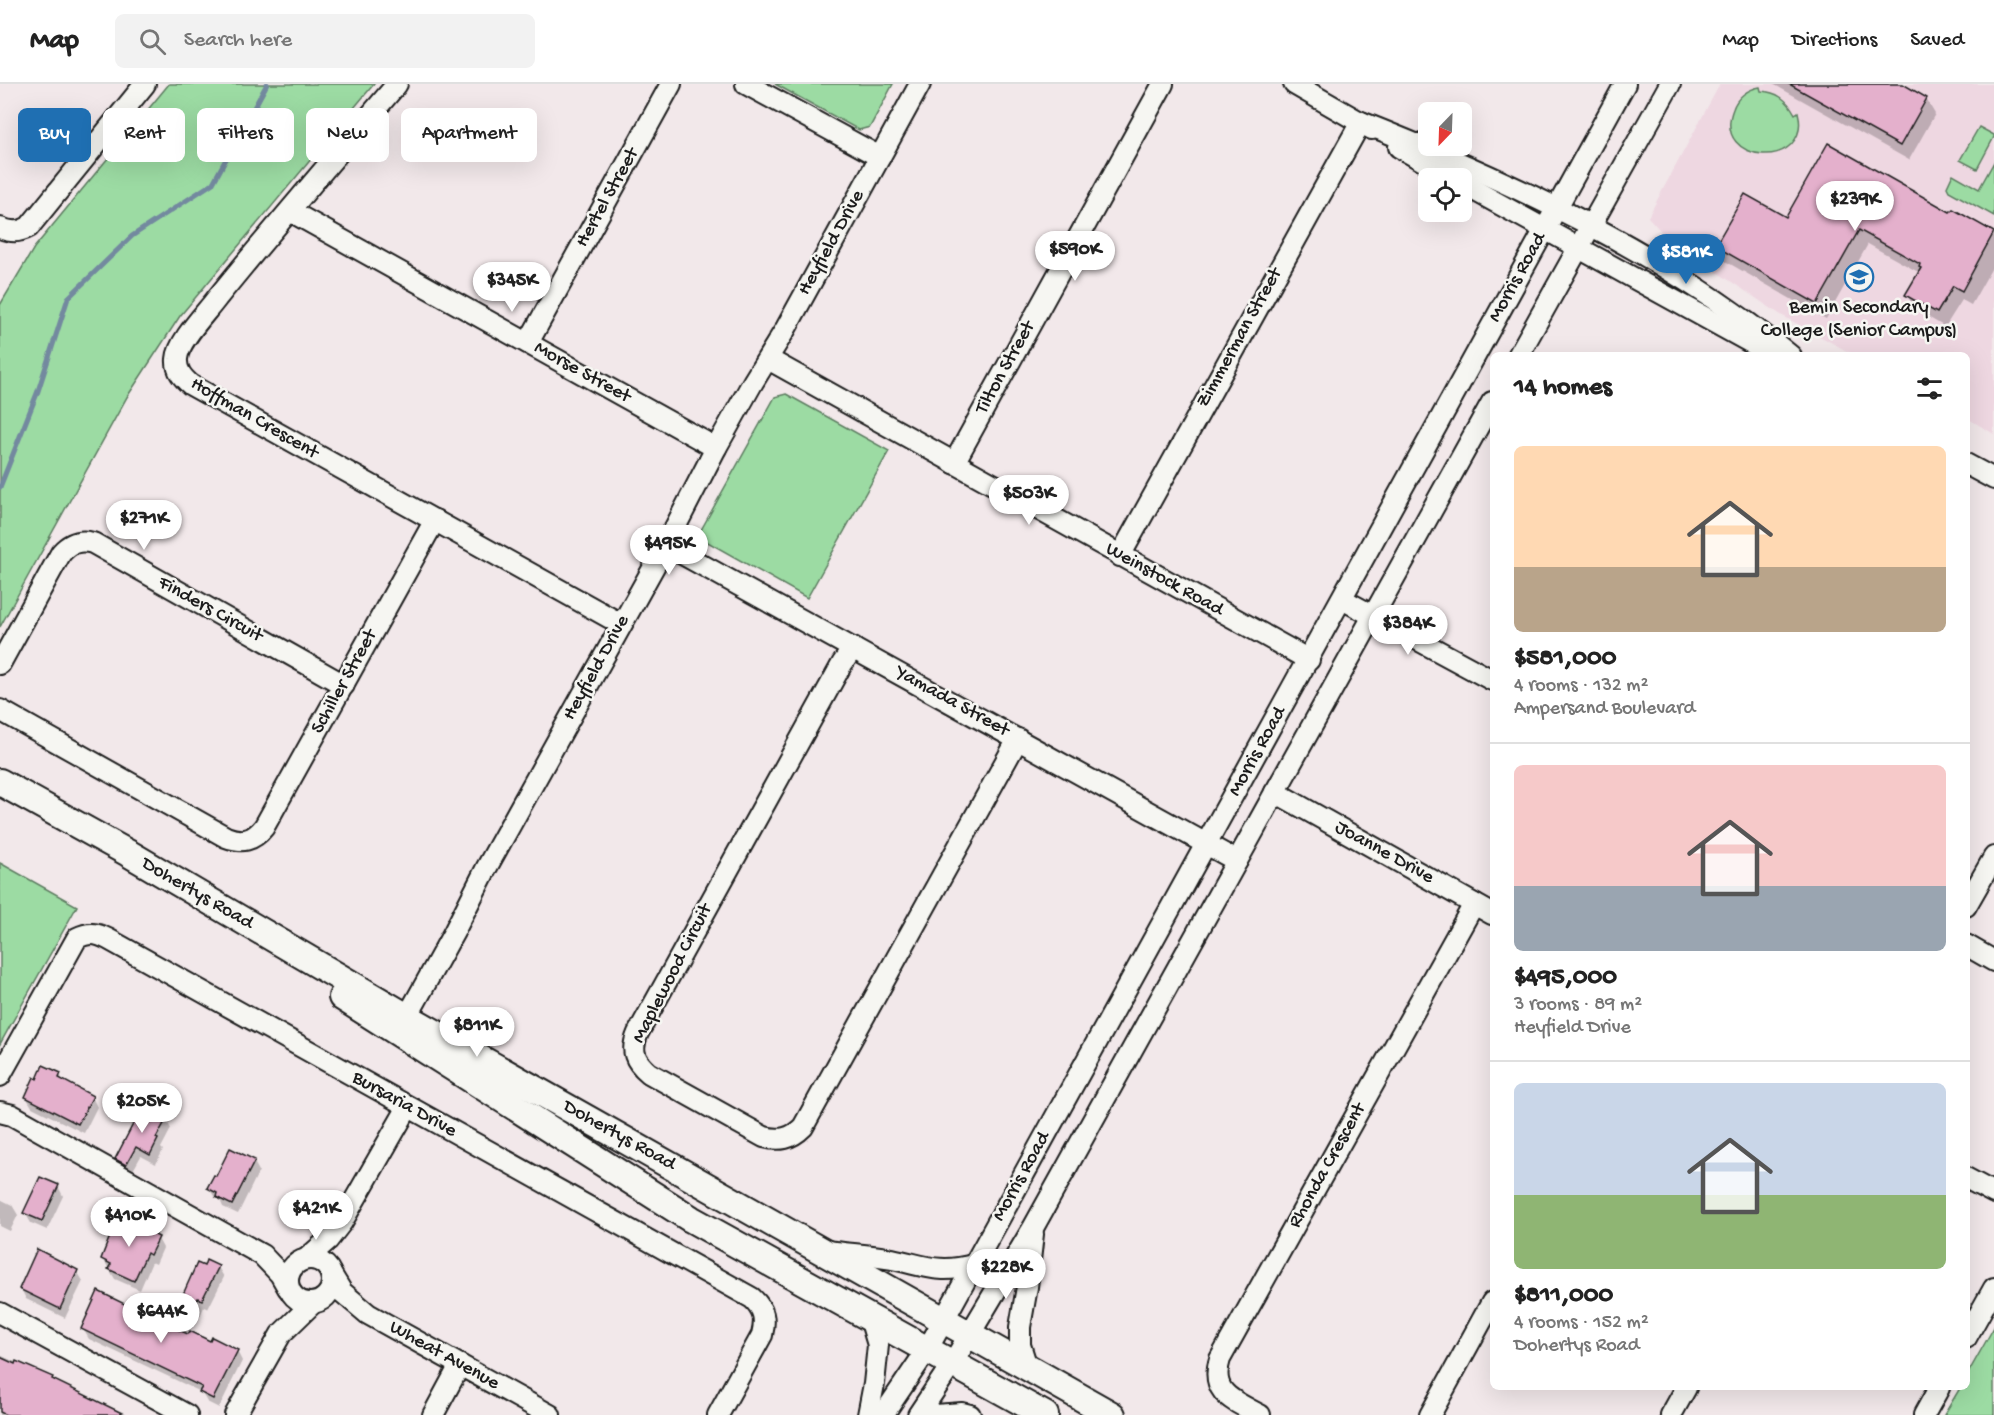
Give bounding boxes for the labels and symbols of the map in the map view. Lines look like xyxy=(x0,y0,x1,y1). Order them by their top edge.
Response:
north arrow xyxy=(1418,102,1472,156)
street label: Hertel Street xyxy=(571,143,646,252)
pin: $239K xyxy=(1813,181,1897,232)
street label: Heyfield Drive xyxy=(794,186,871,300)
street label: Morris Road xyxy=(1484,227,1553,327)
pin: $590K xyxy=(1033,231,1117,282)
pin: $581K xyxy=(1644,234,1728,285)
school or university icon: Bemin Secondary College (Senior Campus) xyxy=(1843,261,1875,293)
pin: $345K xyxy=(470,262,554,313)
street label: Zimmerman Street xyxy=(1192,263,1289,412)
place label: Bemin Secondary College (Senior Campus) xyxy=(1761,297,1957,343)
street label: Tilton Street xyxy=(971,316,1042,419)
street label: Morse Street xyxy=(530,337,636,410)
street label: Hoffman Crescent xyxy=(186,373,324,466)
pin: $503K xyxy=(987,475,1071,526)
pin: $271K xyxy=(102,500,186,551)
pin: $495K xyxy=(627,525,711,576)
street label: Weinstock Road xyxy=(1101,538,1229,623)
street label: Finders Circuit xyxy=(153,571,268,649)
pin: $384K xyxy=(1366,605,1450,656)
street label: Heyfield Drive xyxy=(559,611,636,725)
street label: Schiller Street xyxy=(307,624,384,738)
street label: Yamada Street xyxy=(889,660,1015,744)
street label: Morris Road xyxy=(1224,701,1293,801)
street label: Joanne Drive xyxy=(1330,816,1438,890)
street label: Dohertys Road xyxy=(135,852,259,936)
street label: Maplewood Circuit xyxy=(628,899,719,1047)
pin: $811K xyxy=(435,1007,519,1058)
street label: Bursaria Drive xyxy=(347,1066,461,1144)
pin: $205K xyxy=(100,1083,184,1134)
street label: Dohertys Road xyxy=(557,1095,681,1178)
street label: Rhonda Crescent xyxy=(1284,1098,1373,1232)
street label: Morris Road xyxy=(988,1126,1057,1226)
pin: $421K xyxy=(274,1190,358,1241)
pin: $410K xyxy=(87,1197,171,1248)
pin: $228K xyxy=(964,1249,1048,1300)
pin: $644K xyxy=(119,1293,203,1344)
street label: Wheat Avenue xyxy=(385,1316,504,1396)

